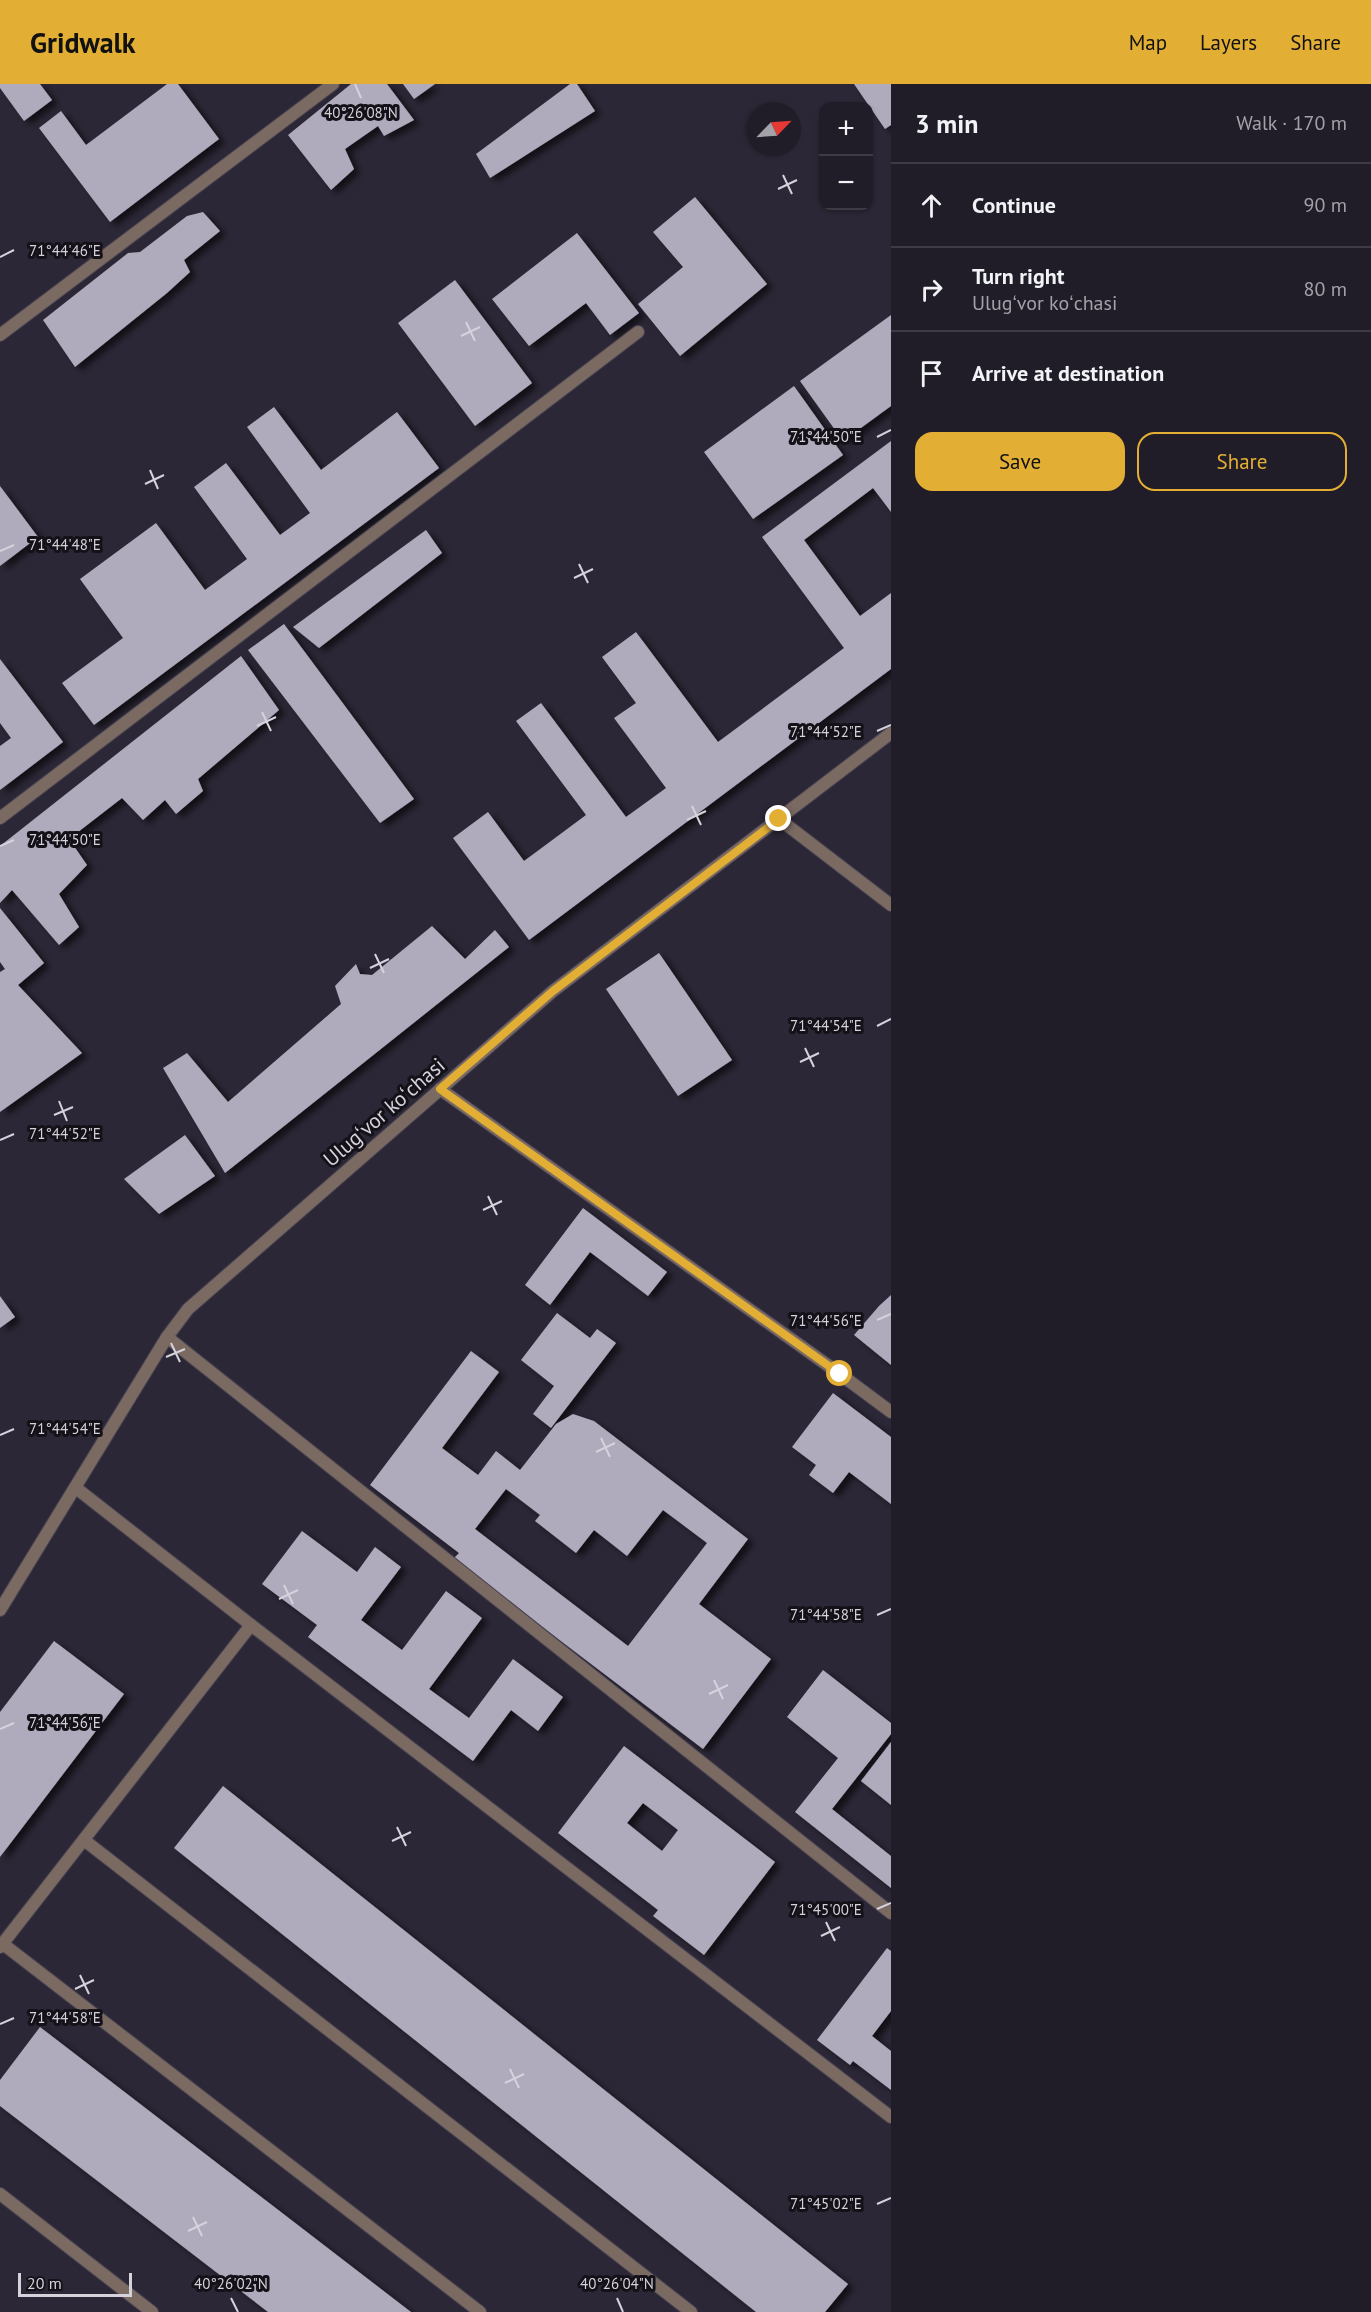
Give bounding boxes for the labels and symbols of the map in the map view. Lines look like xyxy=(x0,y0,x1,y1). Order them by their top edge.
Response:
north arrow xyxy=(747,102,801,156)
text: 40°26'08"N xyxy=(324,103,398,122)
text: 71°44'46"E xyxy=(29,241,101,260)
text: 71°44'50"E xyxy=(790,427,862,446)
text: 71°44'48"E xyxy=(29,535,101,554)
text: 71°44'52"E xyxy=(790,722,862,741)
route end xyxy=(765,805,791,831)
text: 71°44'50"E xyxy=(29,830,101,849)
text: 71°44'54"E xyxy=(790,1016,862,1035)
street label: Ulugʻvor koʻchasi xyxy=(318,1052,450,1172)
text: 71°44'52"E xyxy=(29,1124,101,1143)
text: 71°44'56"E xyxy=(790,1311,862,1330)
route start xyxy=(826,1360,852,1386)
text: 71°44'54"E xyxy=(29,1419,101,1438)
text: 71°44'58"E xyxy=(790,1605,862,1624)
text: 71°44'56"E xyxy=(29,1713,101,1732)
text: 71°45'00"E xyxy=(790,1900,862,1919)
text: 71°44'58"E xyxy=(29,2008,101,2027)
text: 71°45'02"E xyxy=(790,2194,862,2213)
scale bar xyxy=(18,2270,132,2298)
text: 40°26'02"N xyxy=(194,2274,268,2293)
text: 40°26'04"N xyxy=(580,2274,654,2293)

